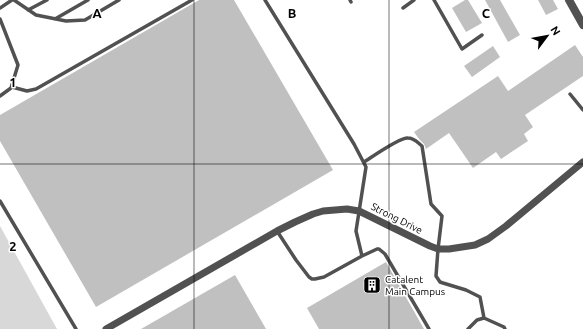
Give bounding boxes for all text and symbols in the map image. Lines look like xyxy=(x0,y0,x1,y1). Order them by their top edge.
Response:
text: A xyxy=(92,6,102,20)
text: B xyxy=(288,6,297,20)
text: C xyxy=(482,6,491,20)
north arrow xyxy=(527,16,567,56)
text: N xyxy=(548,24,563,37)
text: 1 xyxy=(9,75,17,89)
street label: Strong Drive xyxy=(369,201,424,236)
text: 2 xyxy=(9,239,17,253)
place label: Catalent Main Campus xyxy=(385,274,445,297)
building icon: Catalent Main Campus xyxy=(362,275,382,295)

